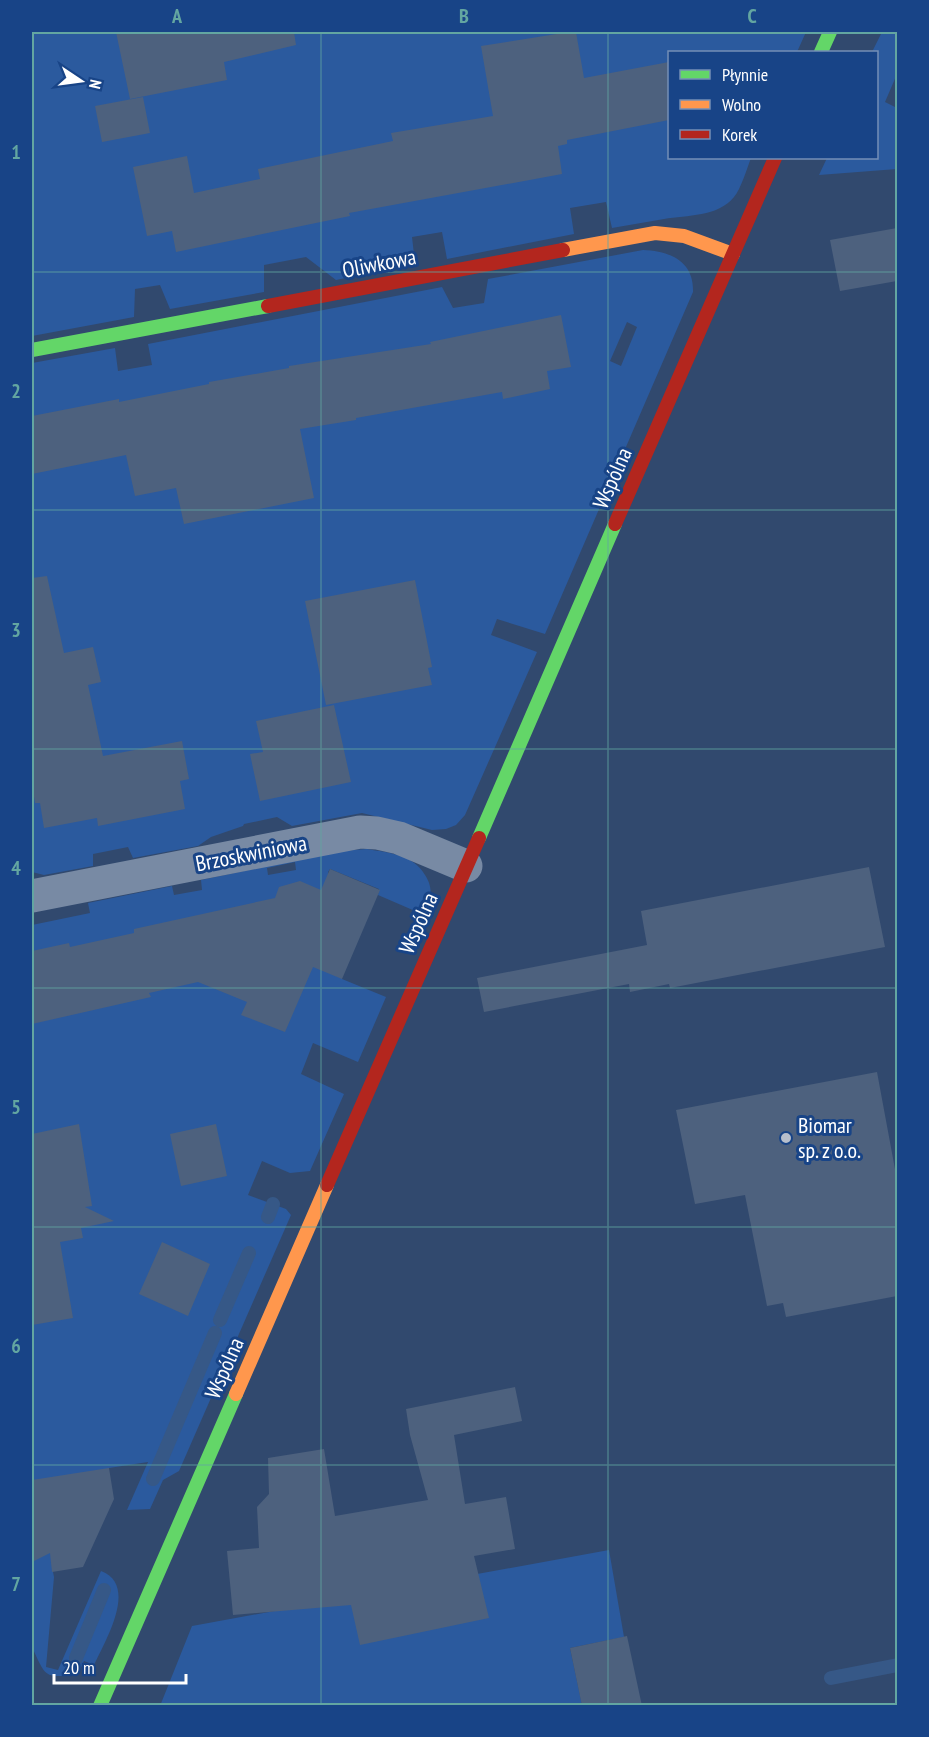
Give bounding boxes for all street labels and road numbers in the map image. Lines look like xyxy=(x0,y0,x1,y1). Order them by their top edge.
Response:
street label: Oliwkowa xyxy=(340,242,418,284)
street label: Wspólna xyxy=(586,443,638,513)
street label: Brzoskwiniowa xyxy=(193,828,309,878)
street label: Wspólna xyxy=(392,888,444,958)
street label: Wspólna xyxy=(198,1333,250,1403)

